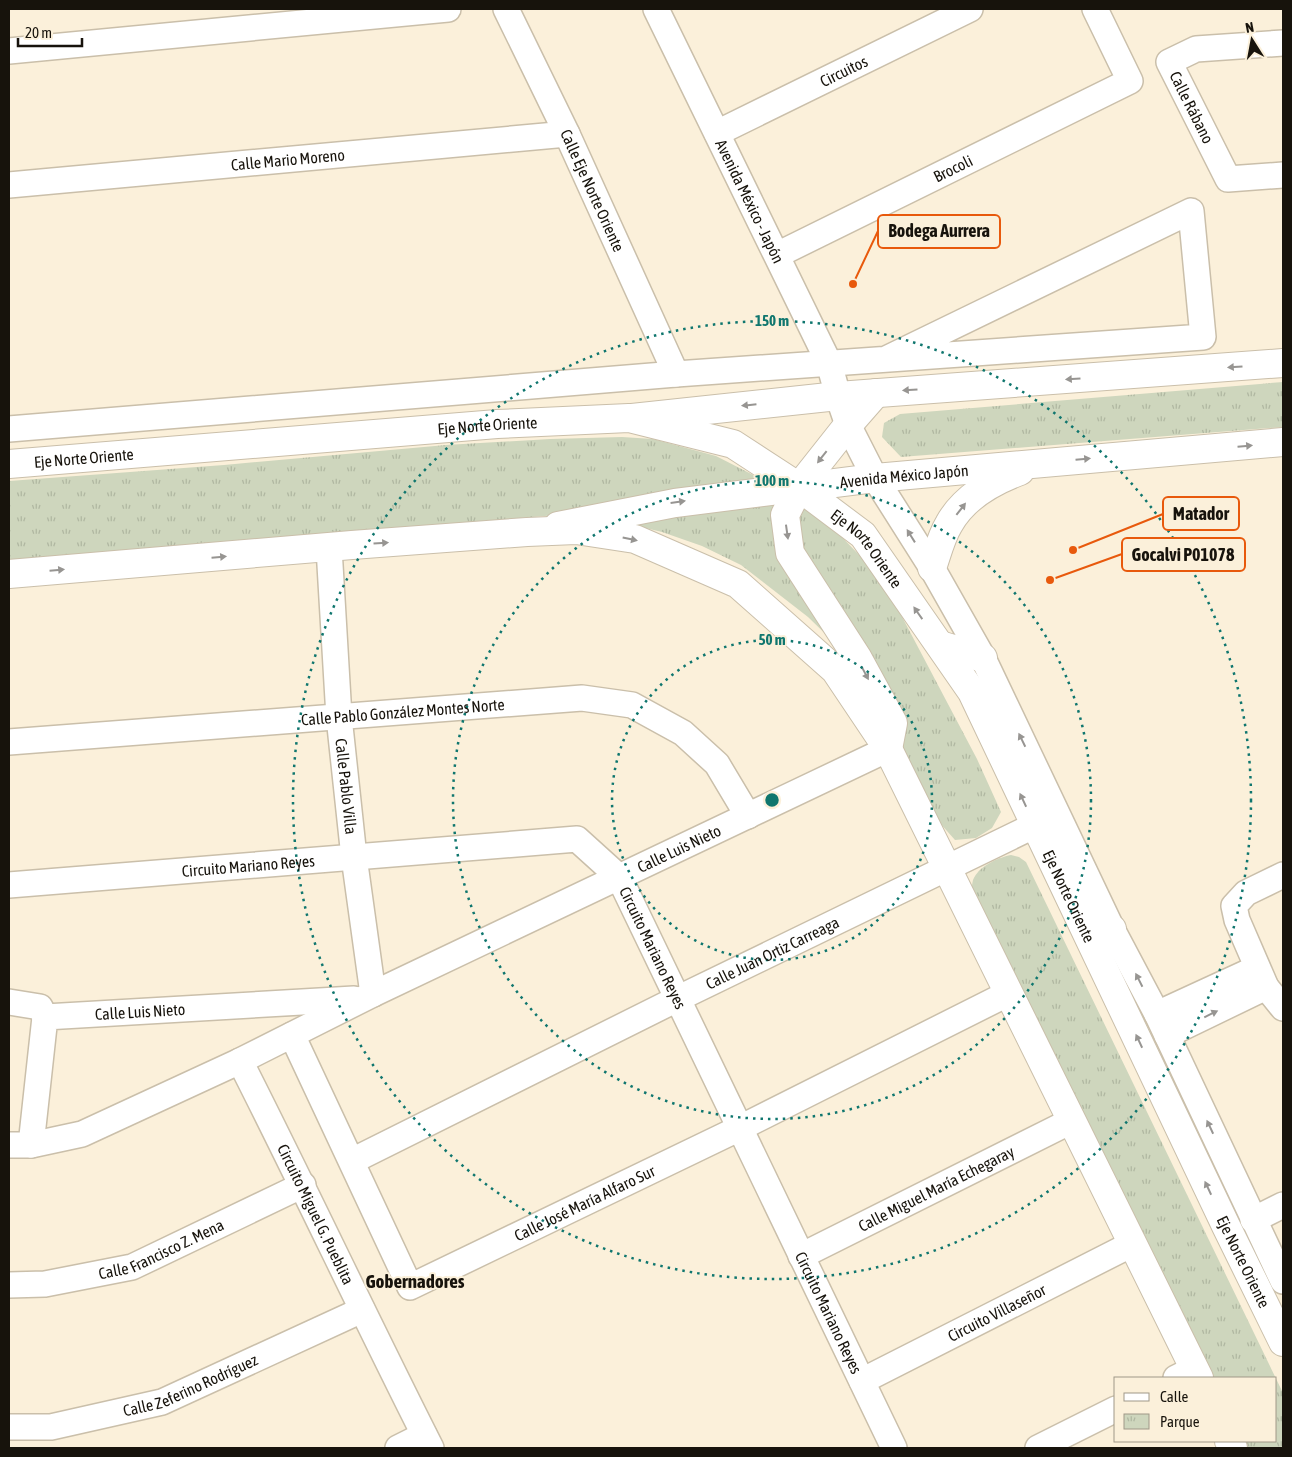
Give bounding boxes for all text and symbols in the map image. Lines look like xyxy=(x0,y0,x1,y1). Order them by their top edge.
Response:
scale bar xyxy=(18,15,81,47)
north arrow xyxy=(1227,15,1277,65)
text: N xyxy=(1244,19,1255,36)
text: 20 m xyxy=(25,24,52,41)
street label: Circuitos xyxy=(817,52,871,90)
street label: Calle Rábano xyxy=(1166,68,1218,146)
street label: Calle Eje Norte Oriente xyxy=(557,126,628,254)
street label: Avenida México - Japón xyxy=(712,136,788,266)
street label: Calle Mario Moreno xyxy=(230,145,346,174)
street label: Brocoli xyxy=(930,151,975,186)
callout: Bodega Aurrera xyxy=(878,215,1000,248)
text: Bodega Aurrera xyxy=(888,220,990,241)
text: 150 m xyxy=(755,312,789,329)
one-way arrow xyxy=(1226,363,1242,371)
one-way arrow xyxy=(1064,375,1080,383)
one-way arrow xyxy=(902,387,918,395)
one-way arrow xyxy=(740,401,756,409)
street label: Eje Norte Oriente xyxy=(437,413,538,438)
one-way arrow xyxy=(1238,441,1254,449)
street label: Eje Norte Oriente xyxy=(33,445,134,471)
one-way arrow xyxy=(817,450,828,463)
one-way arrow xyxy=(1076,455,1092,463)
street label: Avenida México Japón xyxy=(839,461,969,491)
text: 100 m xyxy=(755,472,789,489)
callout: Matador xyxy=(1163,497,1239,530)
one-way arrow xyxy=(671,498,687,506)
one-way arrow xyxy=(955,503,966,516)
text: Matador xyxy=(1173,503,1230,524)
street label: Eje Norte Oriente xyxy=(827,505,906,591)
one-way arrow xyxy=(784,524,792,540)
one-way arrow xyxy=(907,529,916,542)
one-way arrow xyxy=(622,535,637,543)
one-way arrow xyxy=(373,538,389,546)
callout: Gocalvi P01078 xyxy=(1122,538,1245,571)
text: Gocalvi P01078 xyxy=(1132,544,1235,565)
one-way arrow xyxy=(212,552,228,560)
one-way arrow xyxy=(50,566,66,574)
one-way arrow xyxy=(913,606,923,620)
text: 50 m xyxy=(759,631,786,648)
one-way arrow xyxy=(861,666,870,679)
street label: Calle Pablo González Montes Norte xyxy=(300,695,505,729)
one-way arrow xyxy=(1018,733,1026,747)
street label: Calle Pablo Villa xyxy=(332,737,361,835)
centre of rings xyxy=(763,791,781,809)
one-way arrow xyxy=(1019,792,1027,807)
street label: Calle Luis Nieto xyxy=(634,821,724,876)
street label: Eje Norte Oriente xyxy=(1040,847,1099,945)
street label: Circuito Mariano Reyes xyxy=(181,851,316,880)
street label: Circuito Mariano Reyes xyxy=(616,884,690,1012)
street label: Calle Juan Ortiz Carreaga xyxy=(703,913,842,993)
one-way arrow xyxy=(1135,973,1143,988)
street label: Calle Luis Nieto xyxy=(94,1000,186,1023)
one-way arrow xyxy=(1204,1010,1218,1018)
one-way arrow xyxy=(1134,1034,1142,1048)
one-way arrow xyxy=(1205,1120,1213,1134)
street label: Circuito Miguel G. Pueblita xyxy=(274,1141,358,1287)
street label: Calle Miguel María Echegaray xyxy=(855,1142,1018,1235)
street label: Calle José María Alfaro Sur xyxy=(511,1161,658,1244)
one-way arrow xyxy=(1204,1181,1212,1195)
street label: Eje Norte Oriente xyxy=(1213,1213,1274,1311)
street label: Calle Francisco Z. Mena xyxy=(97,1215,227,1282)
street label: Circuito Mariano Reyes xyxy=(792,1249,866,1377)
district label: Gobernadores xyxy=(365,1270,465,1292)
street label: Circuito Villaseñor xyxy=(945,1280,1049,1345)
street label: Calle Zeferino Rodríguez xyxy=(121,1350,261,1419)
legend xyxy=(1114,1377,1277,1442)
text: Calle xyxy=(1160,1388,1189,1405)
text: Parque xyxy=(1160,1413,1200,1430)

